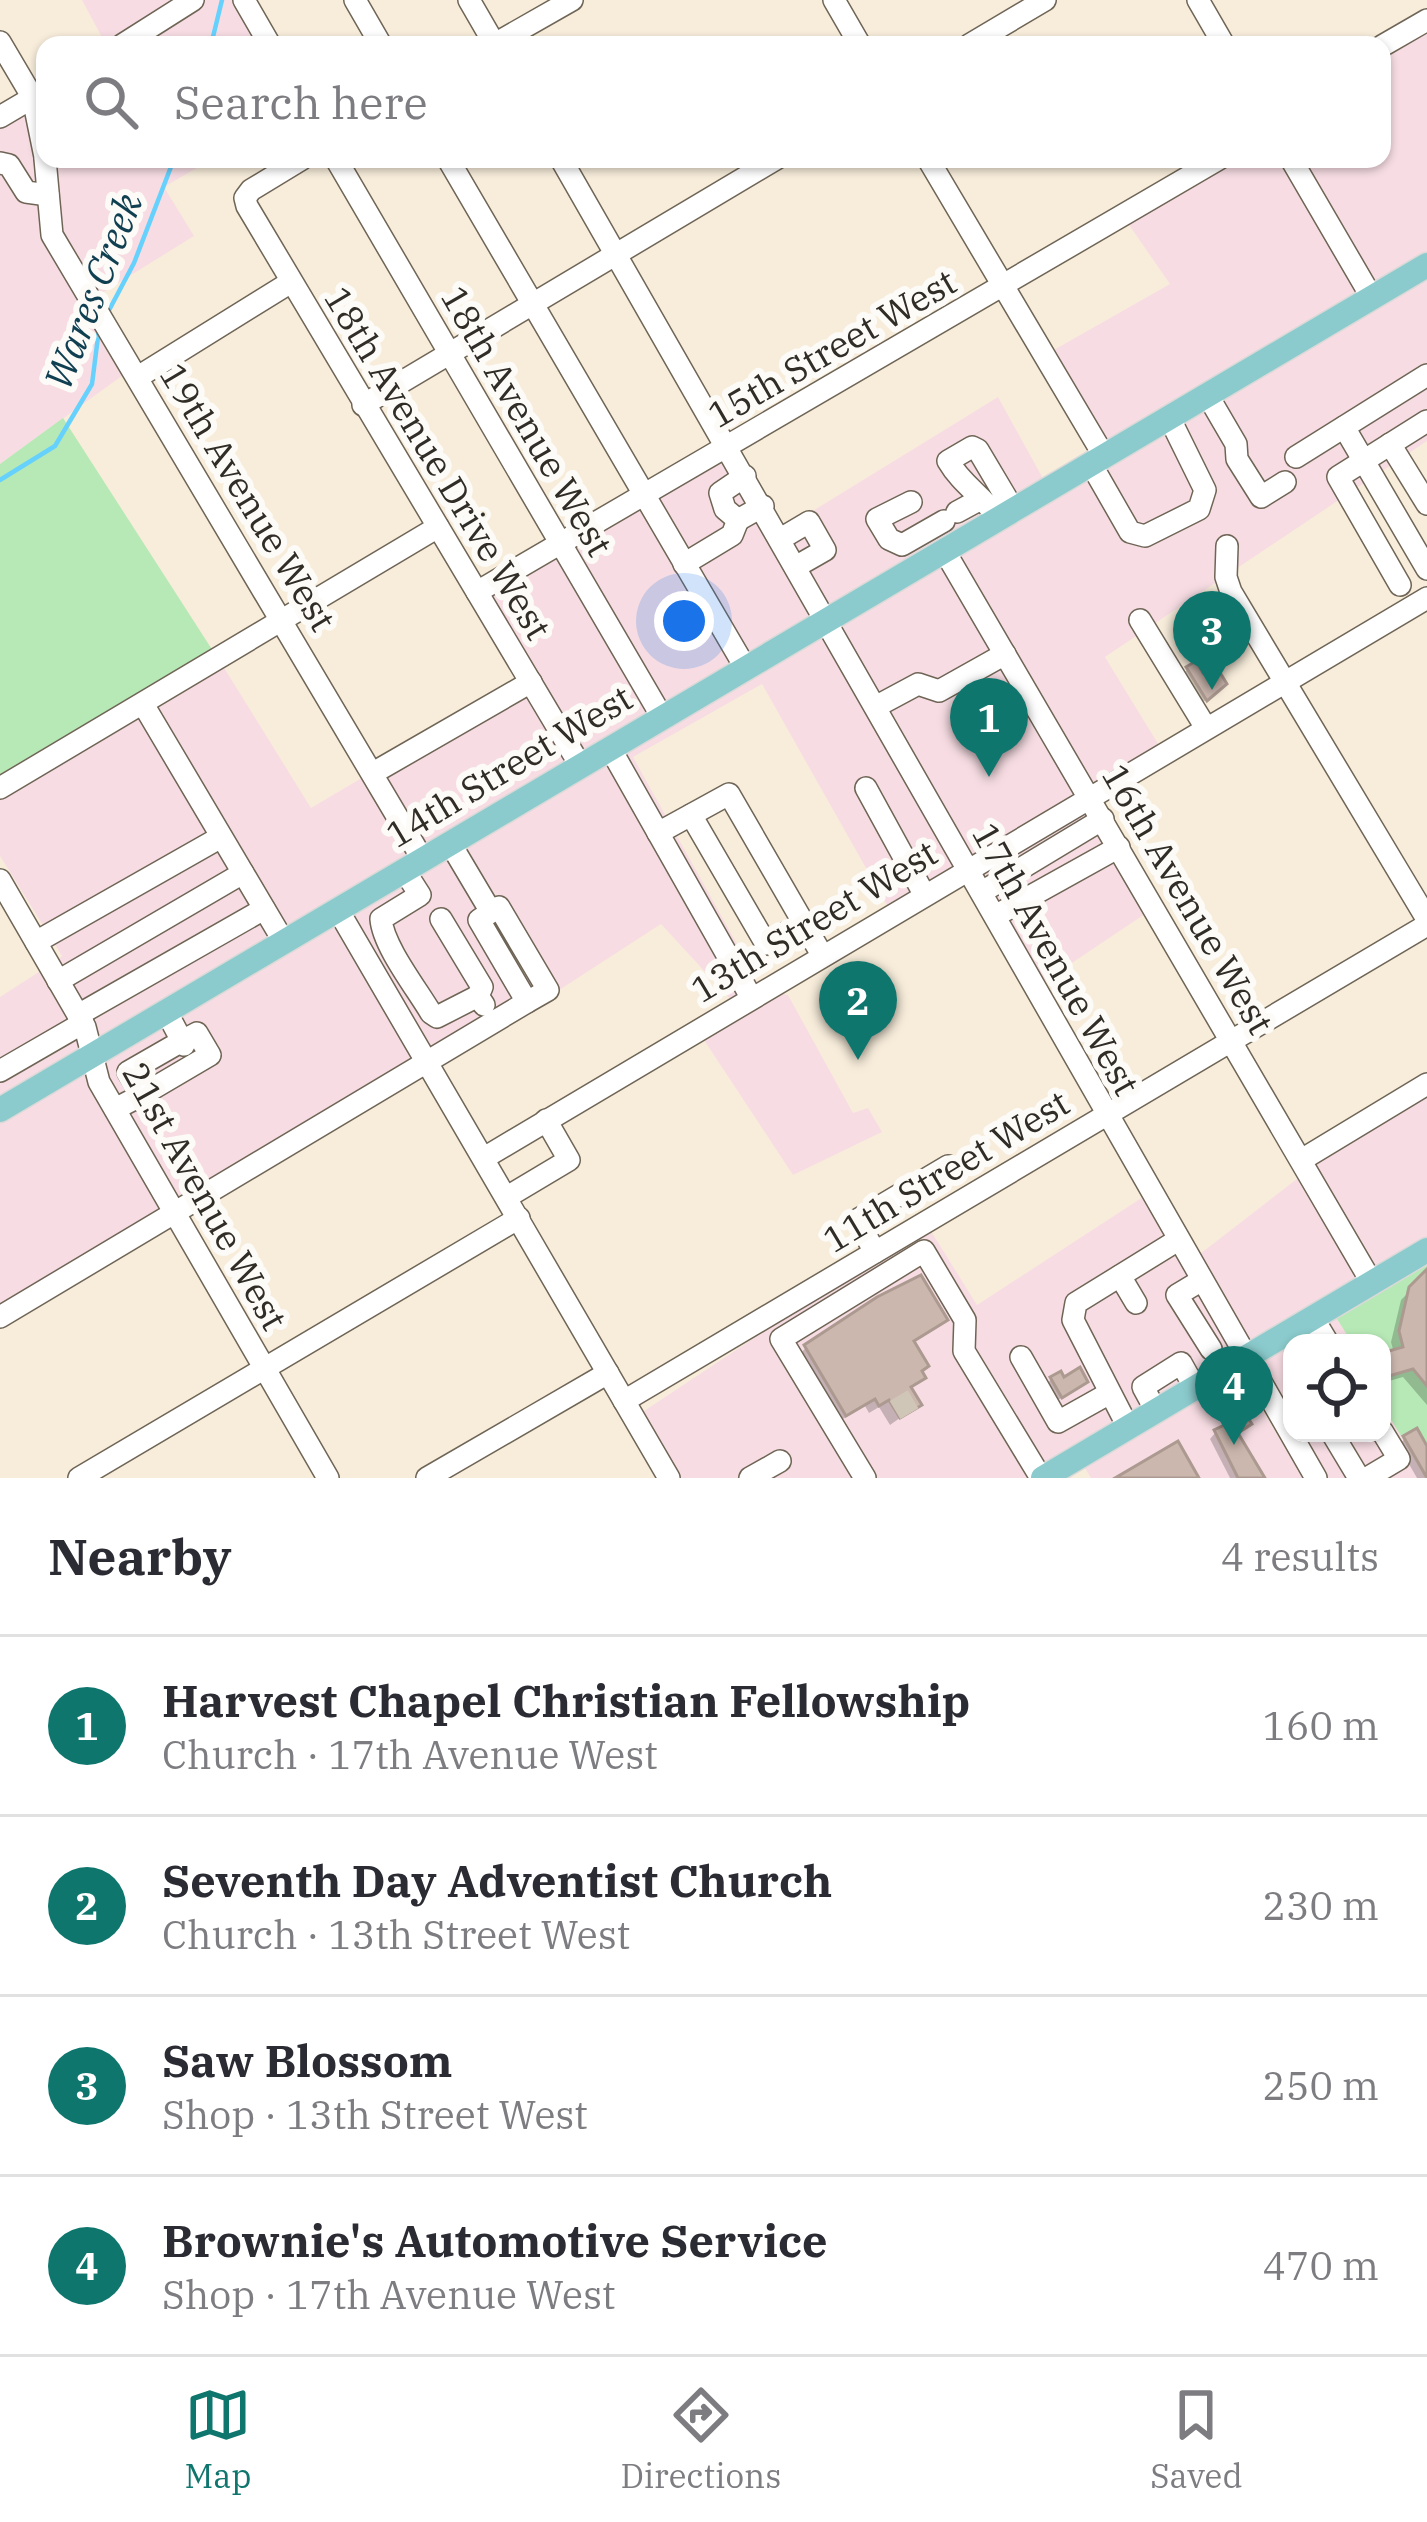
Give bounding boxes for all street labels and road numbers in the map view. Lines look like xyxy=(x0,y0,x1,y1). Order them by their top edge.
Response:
street label: 15th Street West xyxy=(699,258,964,438)
street label: 18th Avenue West xyxy=(431,277,624,564)
street label: 18th Avenue Drive West xyxy=(314,278,562,648)
street label: 19th Avenue West xyxy=(150,354,347,639)
street label: 14th Street West xyxy=(377,674,640,857)
street label: 16th Avenue West xyxy=(1092,755,1285,1042)
street label: 17th Avenue West xyxy=(962,814,1151,1103)
street label: 13th Street West xyxy=(682,829,945,1012)
street label: 21st Avenue West xyxy=(112,1054,298,1338)
street label: 11th Street West xyxy=(814,1079,1077,1262)

